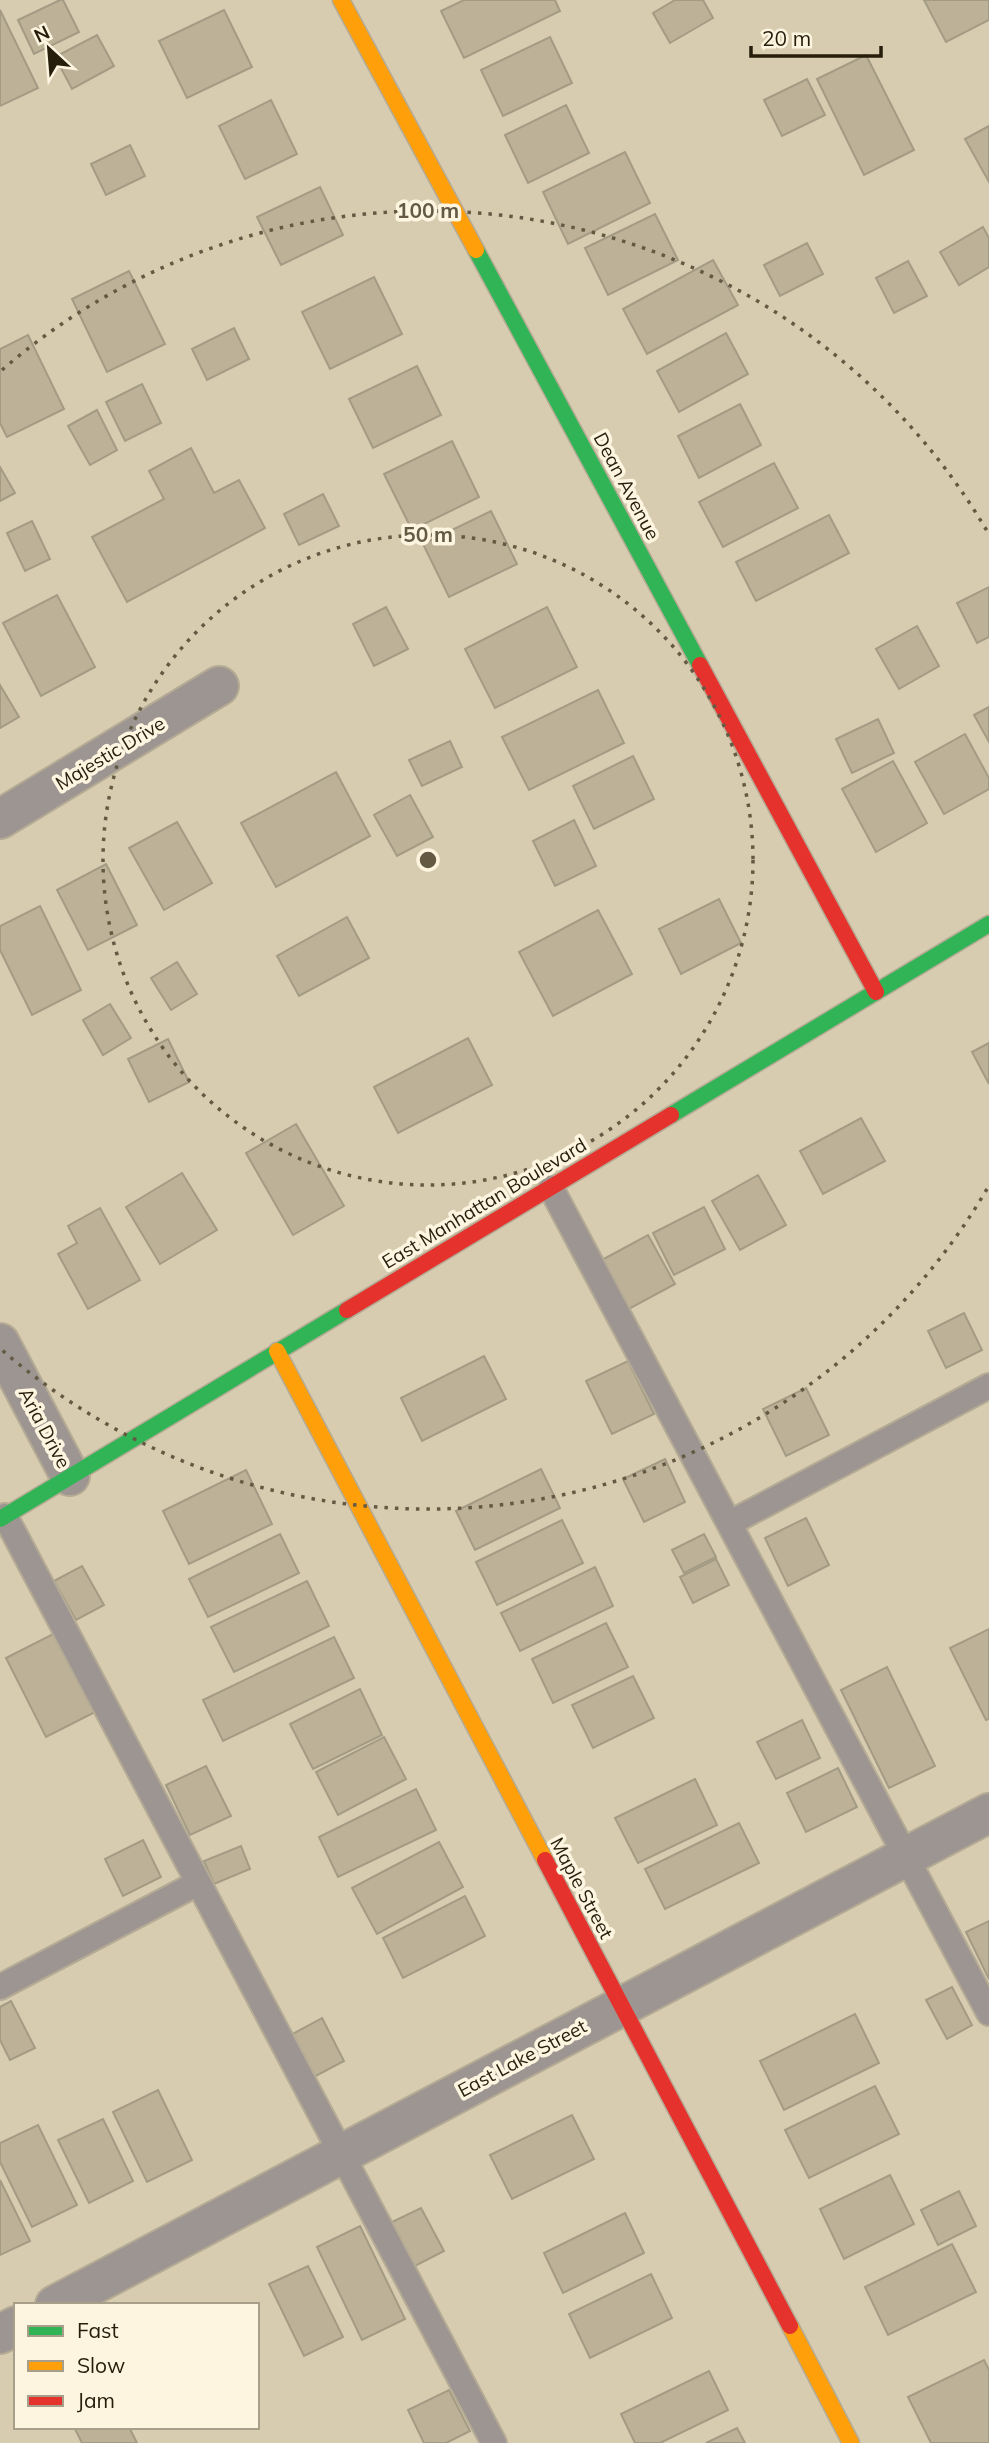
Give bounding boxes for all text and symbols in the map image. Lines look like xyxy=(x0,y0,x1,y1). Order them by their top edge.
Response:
north arrow xyxy=(14,14,84,84)
scale bar xyxy=(751,14,880,58)
text: N xyxy=(30,20,53,48)
text: 20 m xyxy=(762,25,811,51)
text: 100 m xyxy=(397,197,459,223)
street label: Dean Avenue xyxy=(589,428,665,544)
text: 50 m xyxy=(403,521,453,547)
street label: Majestic Drive xyxy=(51,711,169,795)
centre of rings xyxy=(416,848,440,872)
street label: East Manhattan Boulevard xyxy=(377,1132,591,1274)
street label: Aria Drive xyxy=(14,1384,76,1472)
street label: Maple Street xyxy=(545,1833,619,1943)
street label: East Lake Street xyxy=(453,2014,591,2102)
legend xyxy=(14,2303,259,2429)
text: Fast xyxy=(77,2317,119,2343)
text: Slow xyxy=(77,2352,125,2378)
text: Jam xyxy=(77,2387,115,2413)

